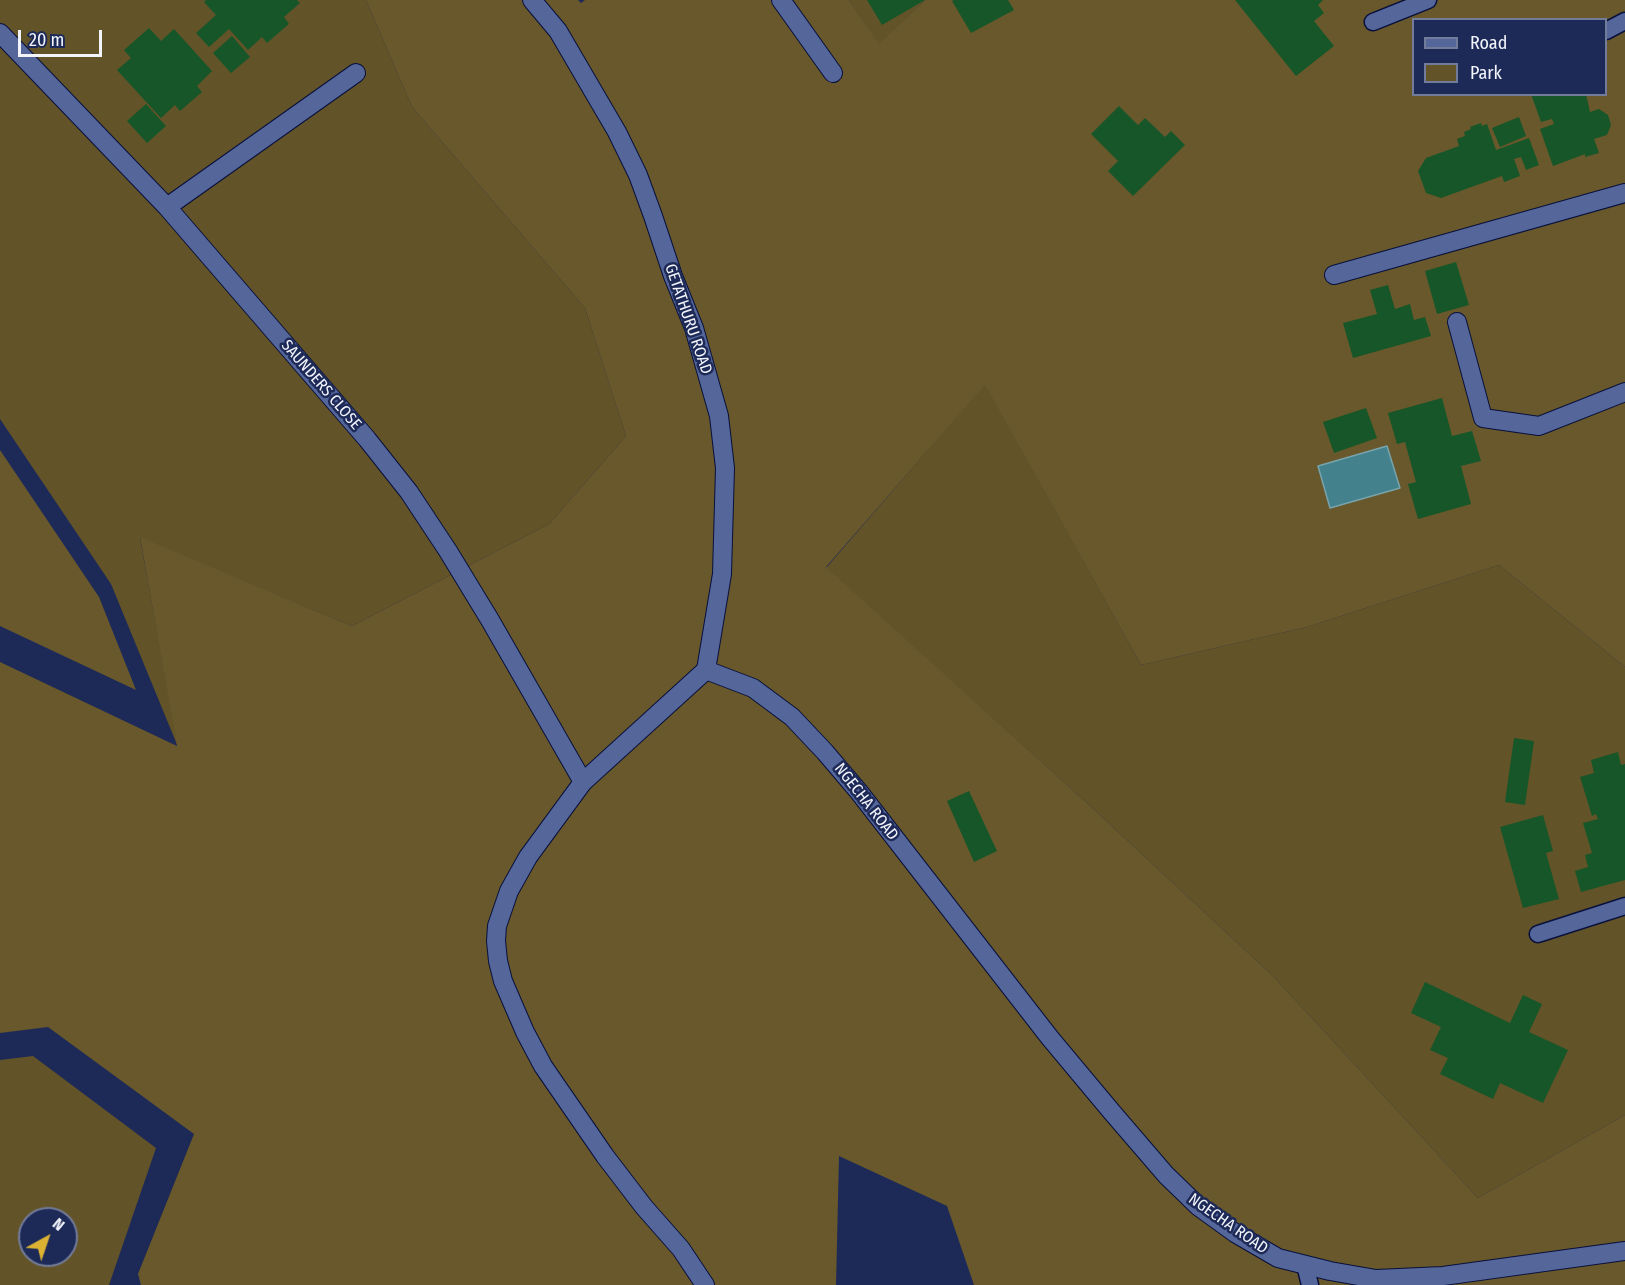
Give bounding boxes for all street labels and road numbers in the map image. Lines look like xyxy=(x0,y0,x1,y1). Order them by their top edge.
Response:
street label: GETATHURU ROAD xyxy=(660,261,716,377)
street label: SAUNDERS CLOSE xyxy=(277,336,365,434)
street label: NGECHA ROAD xyxy=(830,760,902,844)
street label: NGECHA ROAD xyxy=(1185,1190,1271,1258)

